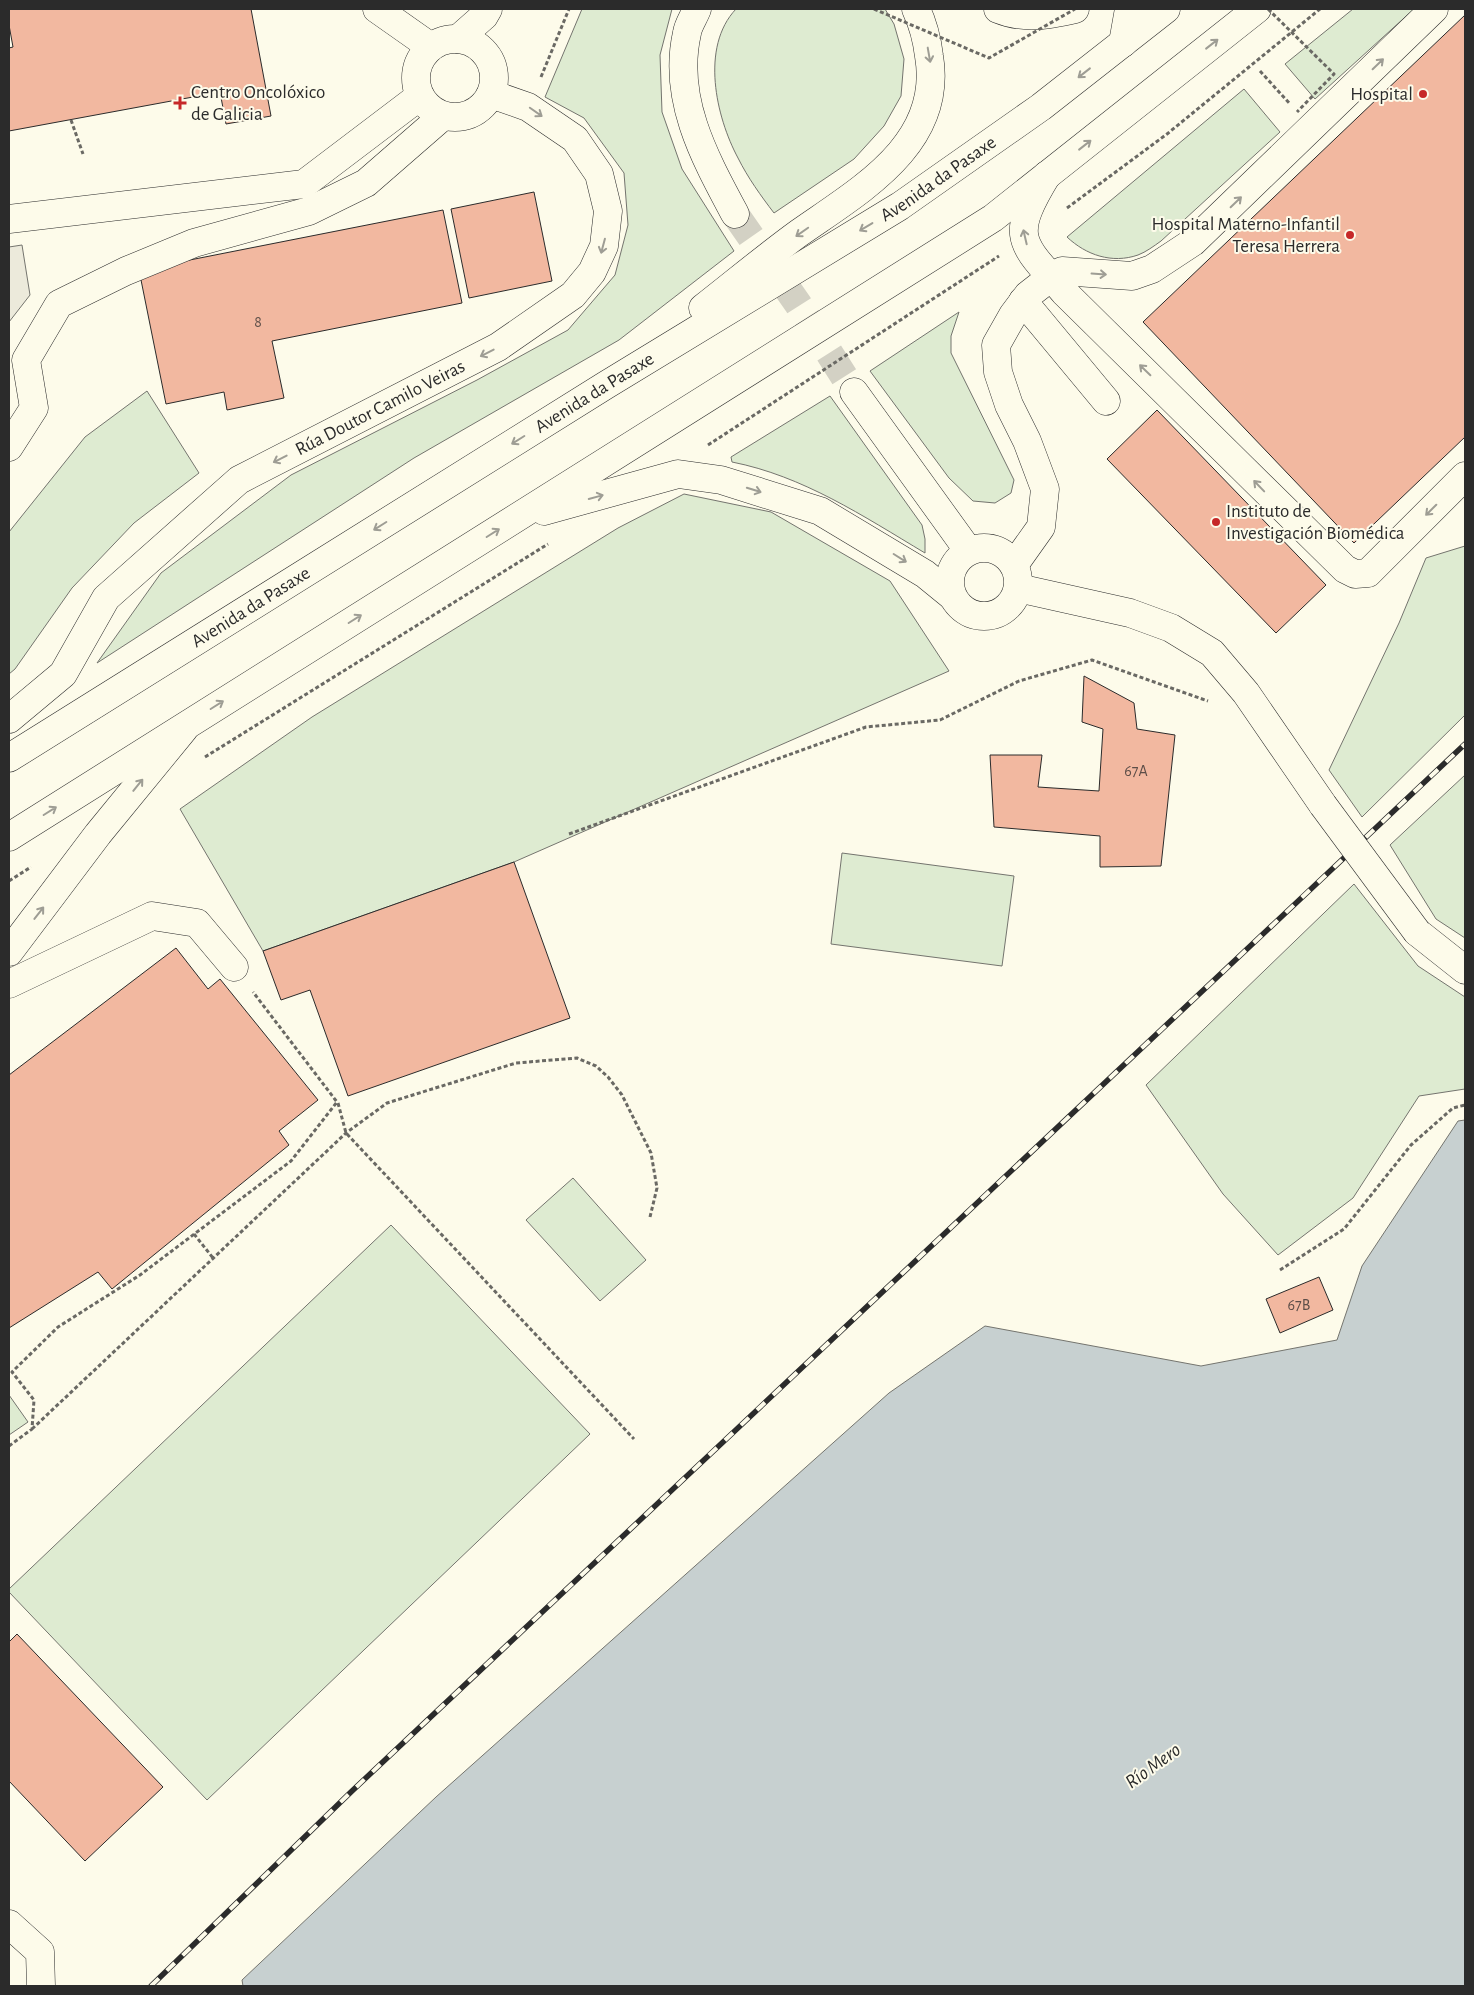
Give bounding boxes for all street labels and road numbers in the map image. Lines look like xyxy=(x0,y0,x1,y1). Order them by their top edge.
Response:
street label: Avenida da Pasaxe xyxy=(877,132,999,225)
street label: Avenida da Pasaxe xyxy=(532,349,657,436)
street label: Rúa Doutor Camilo Veiras xyxy=(292,356,468,459)
street label: Avenida da Pasaxe xyxy=(188,563,313,651)

